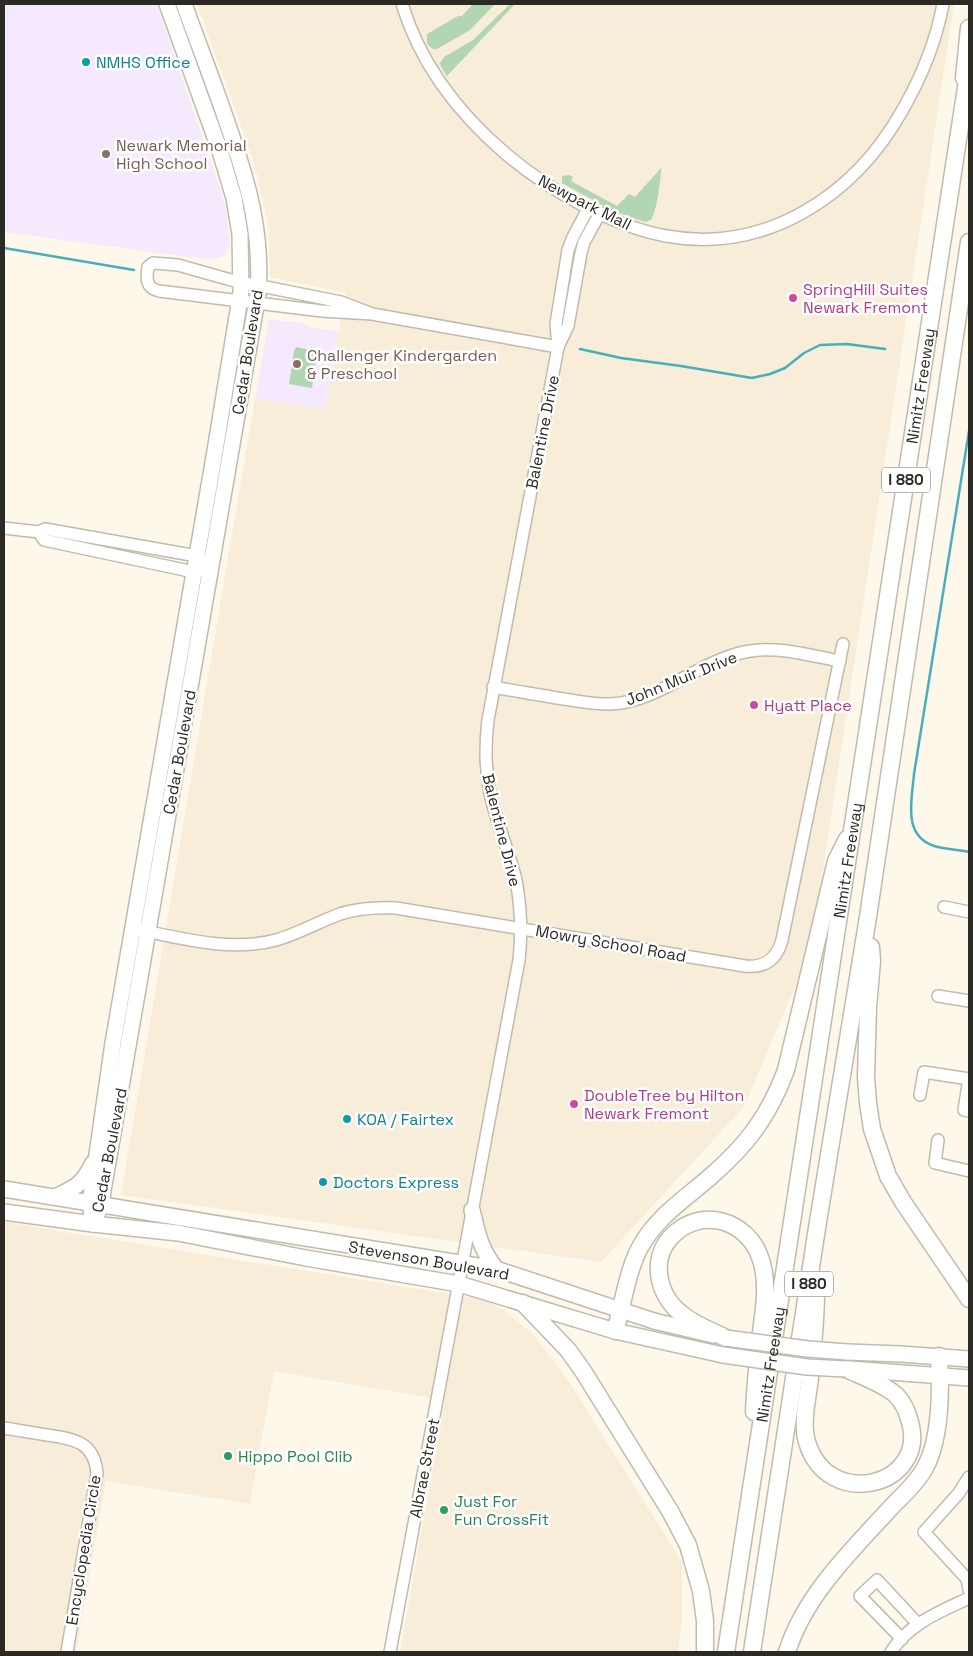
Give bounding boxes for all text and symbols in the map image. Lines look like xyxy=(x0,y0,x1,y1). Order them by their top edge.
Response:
place label: NMHS Office xyxy=(96,52,190,73)
marker: NMHS Office xyxy=(80,56,92,68)
place label: Newark Memorial High School xyxy=(116,135,247,174)
marker: Newark Memorial High School xyxy=(100,148,112,160)
street label: Newpark Mall xyxy=(535,170,635,235)
place label: SpringHill Suites Newark Fremont xyxy=(803,279,928,318)
street label: Cedar Boulevard xyxy=(227,288,268,416)
marker: SpringHill Suites Newark Fremont xyxy=(787,292,799,304)
street label: Nimitz Freeway xyxy=(902,327,940,445)
place label: Challenger Kindergarden & Preschool xyxy=(307,345,497,384)
marker: Challenger Kindergarden & Preschool xyxy=(291,358,303,370)
street label: Balentine Drive xyxy=(521,373,564,491)
road number: I 880 xyxy=(882,468,930,492)
street label: John Muir Drive xyxy=(622,646,740,710)
street label: Cedar Boulevard xyxy=(158,688,201,816)
place label: Hyatt Place xyxy=(764,695,852,716)
marker: Hyatt Place xyxy=(748,699,760,711)
street label: Balentine Drive xyxy=(477,771,526,889)
street label: Nimitz Freeway xyxy=(829,801,867,920)
street label: Mowry School Road xyxy=(534,920,688,967)
place label: DoubleTree by Hilton Newark Fremont xyxy=(584,1085,744,1124)
street label: Cedar Boulevard xyxy=(87,1086,132,1214)
marker: DoubleTree by Hilton Newark Fremont xyxy=(568,1098,580,1110)
place label: KOA / Fairtex xyxy=(357,1109,454,1130)
marker: KOA / Fairtex xyxy=(341,1113,353,1125)
place label: Doctors Express xyxy=(333,1172,459,1193)
marker: Doctors Express xyxy=(317,1176,329,1188)
street label: Stevenson Boulevard xyxy=(347,1236,511,1285)
road number: I 880 xyxy=(785,1272,833,1296)
street label: Nimitz Freeway xyxy=(751,1305,790,1424)
street label: Albrae Street xyxy=(404,1416,444,1520)
place label: Hippo Pool Clib xyxy=(238,1446,353,1467)
marker: Hippo Pool Clib xyxy=(222,1450,234,1462)
street label: Encyclopedia Circle xyxy=(61,1473,106,1627)
place label: Just For Fun CrossFit xyxy=(454,1491,549,1530)
marker: Just For Fun CrossFit xyxy=(438,1504,450,1516)

